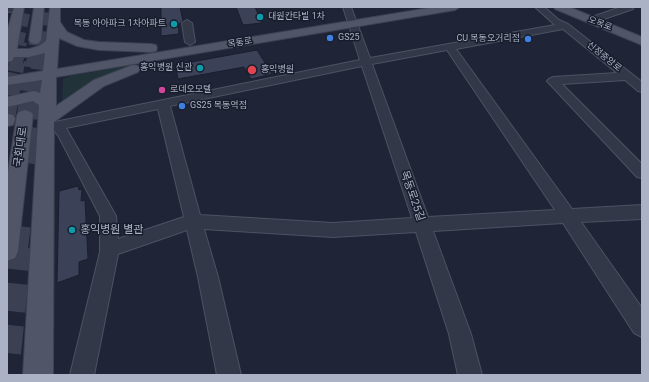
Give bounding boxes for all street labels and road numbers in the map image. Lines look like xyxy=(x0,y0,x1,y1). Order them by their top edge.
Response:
street label: 오목로 xyxy=(586,15,614,33)
street label: 목동로 xyxy=(227,36,253,50)
street label: 신정중앙로 xyxy=(585,40,623,74)
street label: 국회대로 xyxy=(12,126,30,168)
street label: 목동로25길 xyxy=(397,169,427,223)

